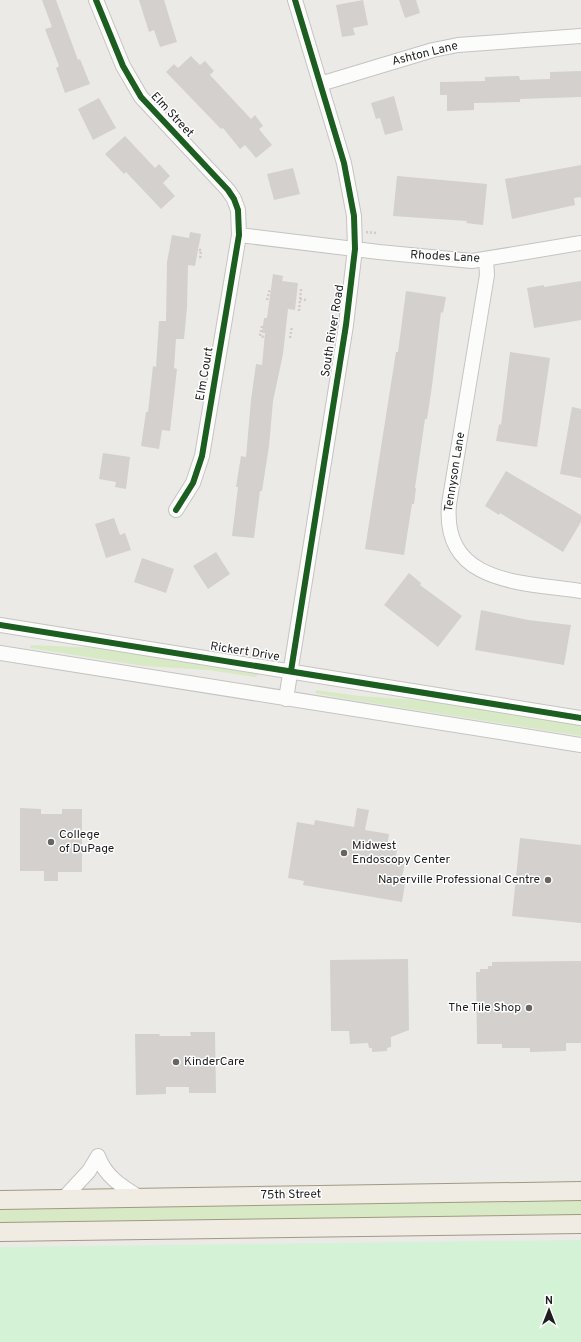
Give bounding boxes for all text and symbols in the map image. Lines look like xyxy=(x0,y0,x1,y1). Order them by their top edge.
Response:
street label: Ashton Lane xyxy=(390,38,460,70)
street label: Elm Street xyxy=(147,89,197,141)
street label: Rhodes Lane xyxy=(410,247,480,267)
street label: South River Road xyxy=(318,284,348,378)
street label: Elm Court xyxy=(192,346,218,402)
street label: Tennyson Lane xyxy=(441,431,469,513)
street label: Rickert Drive xyxy=(209,639,281,665)
place label: College of DuPage xyxy=(59,827,114,857)
marker: College of DuPage xyxy=(46,837,56,847)
place label: Midwest Endoscopy Center xyxy=(352,838,450,868)
marker: Midwest Endoscopy Center xyxy=(339,848,349,858)
place label: Naperville Professional Centre xyxy=(378,872,540,888)
marker: Naperville Professional Centre xyxy=(543,875,553,885)
place label: The Tile Shop xyxy=(448,1000,521,1016)
marker: The Tile Shop xyxy=(524,1003,534,1013)
place label: KinderCare xyxy=(184,1054,245,1070)
marker: KinderCare xyxy=(171,1057,181,1067)
street label: 75th Street xyxy=(261,1186,321,1204)
north arrow xyxy=(529,1290,569,1330)
text: N xyxy=(545,1294,553,1308)

